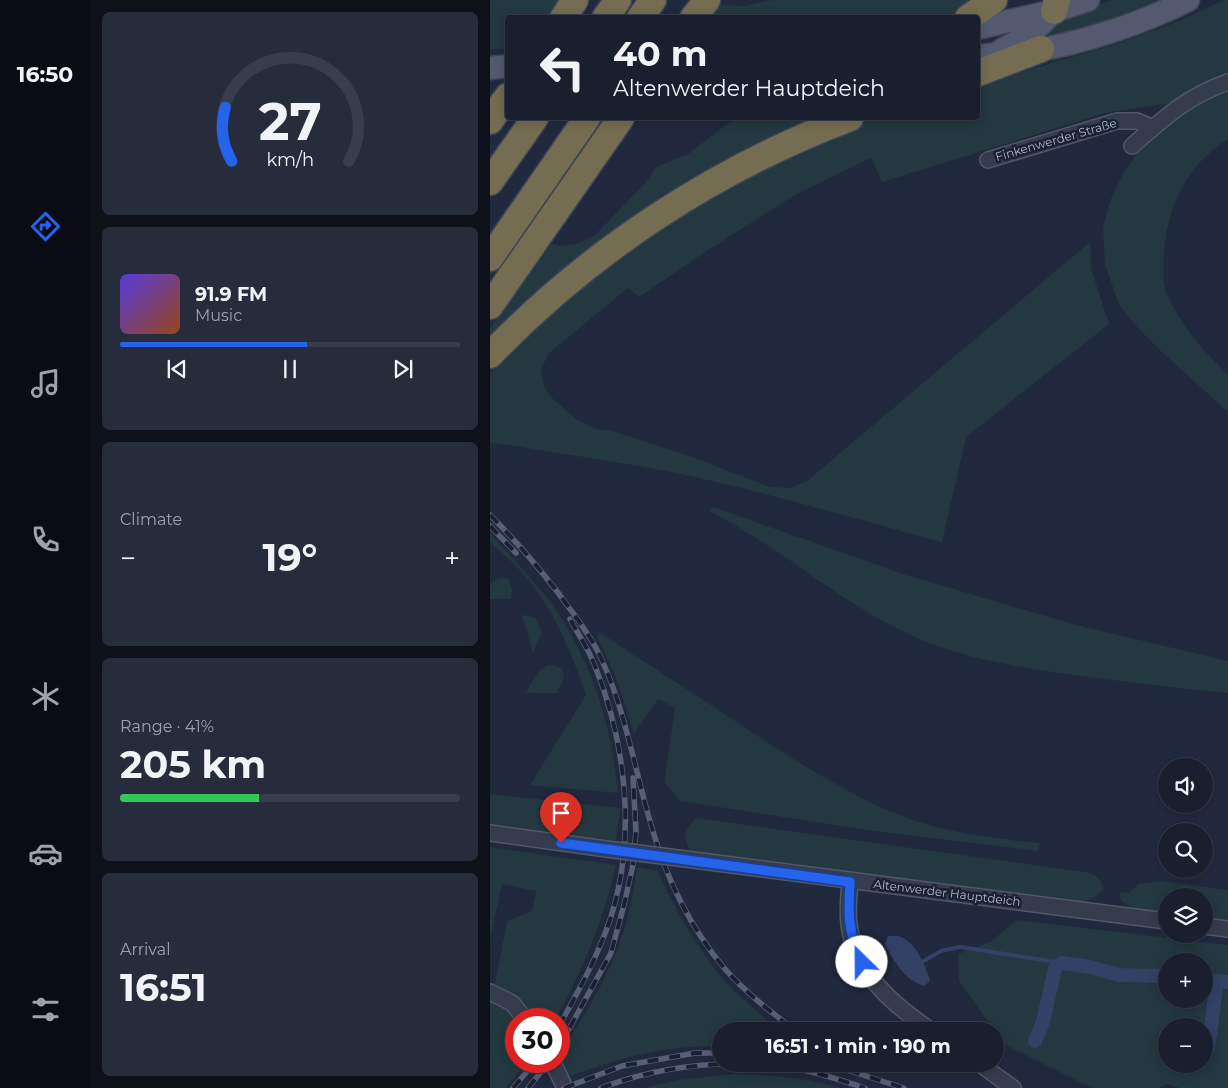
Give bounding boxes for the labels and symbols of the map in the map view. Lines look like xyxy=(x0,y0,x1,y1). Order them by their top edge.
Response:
street label: Finkenwerder Straße xyxy=(993,115,1118,164)
pin xyxy=(540,792,582,843)
street label: Altenwerder Hauptdeich xyxy=(873,876,1022,909)
position arrow xyxy=(835,935,887,987)
speed limit sign: 30 xyxy=(505,1008,570,1073)

